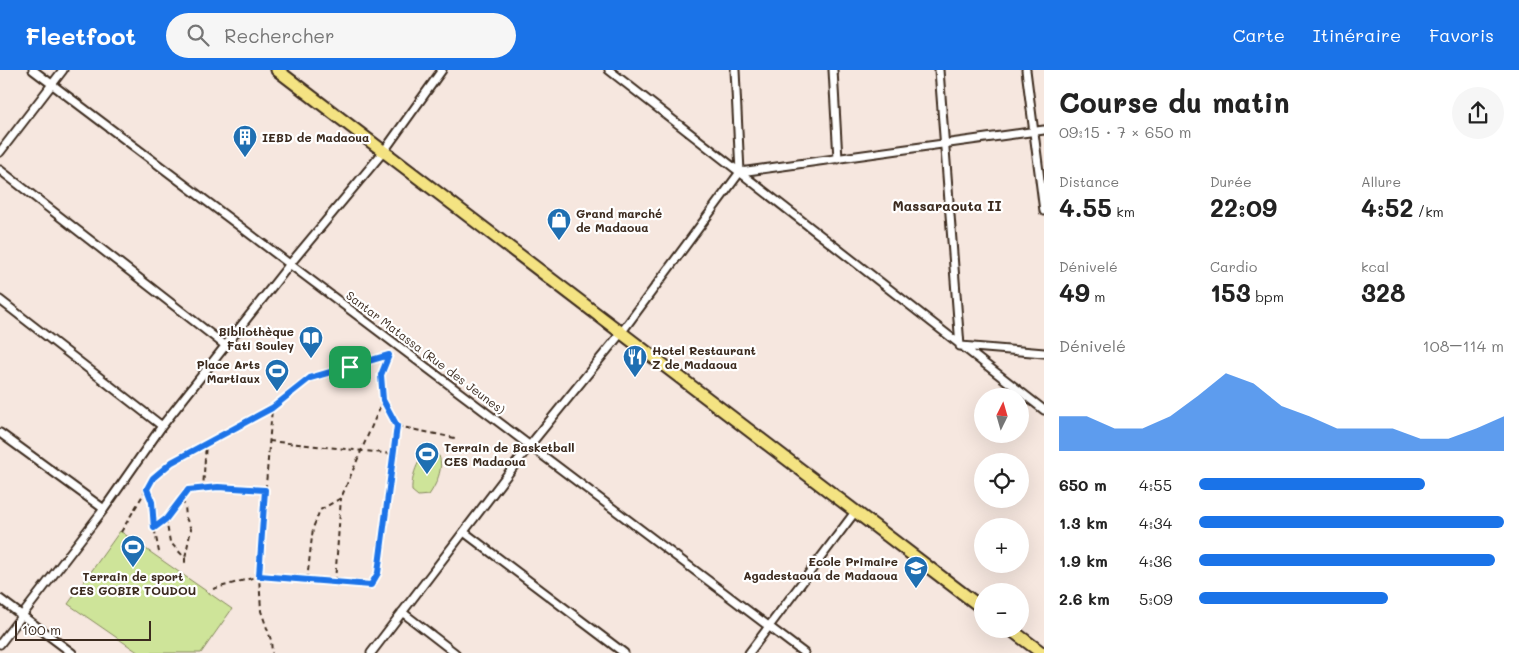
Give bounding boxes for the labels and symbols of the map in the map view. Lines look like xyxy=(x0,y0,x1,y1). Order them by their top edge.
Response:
building icon: IEBD de Madaoua xyxy=(232,124,258,158)
place label: IEBD de Madaoua xyxy=(262,129,369,145)
district label: Massaraouta II xyxy=(892,196,1002,215)
place label: Grand marché de Madaoua xyxy=(576,205,662,235)
shop icon: Grand marché de Madaoua xyxy=(546,207,572,241)
street label: Santar Matassa (Rue des Jeunes) xyxy=(343,287,509,417)
place label: Bibliothèque Fati Souley xyxy=(218,323,294,353)
library icon: Bibliothèque Fati Souley xyxy=(298,325,324,359)
place label: Hotel Restaurant Z de Madaoua xyxy=(652,342,756,372)
restaurant icon: Hotel Restaurant Z de Madaoua xyxy=(622,344,648,378)
pin xyxy=(329,346,371,388)
place label: Place Arts Martiaux xyxy=(197,356,260,386)
sports icon: Place Arts Martiaux xyxy=(264,358,290,392)
north arrow xyxy=(974,388,1029,442)
place label: Terrain de Basketball CES Madaoua xyxy=(444,439,574,469)
sports icon: Terrain de Basketball CES Madaoua xyxy=(414,441,440,475)
sports icon: Terrain de sport CES GOBIR TOUDOU xyxy=(120,534,146,568)
place label: Ecole Primaire Agadestaoua de Madaoua xyxy=(743,553,898,583)
school or university icon: Ecole Primaire Agadestaoua de Madaoua xyxy=(903,555,929,589)
place label: Terrain de sport CES GOBIR TOUDOU xyxy=(70,568,196,598)
scale bar xyxy=(15,618,151,641)

